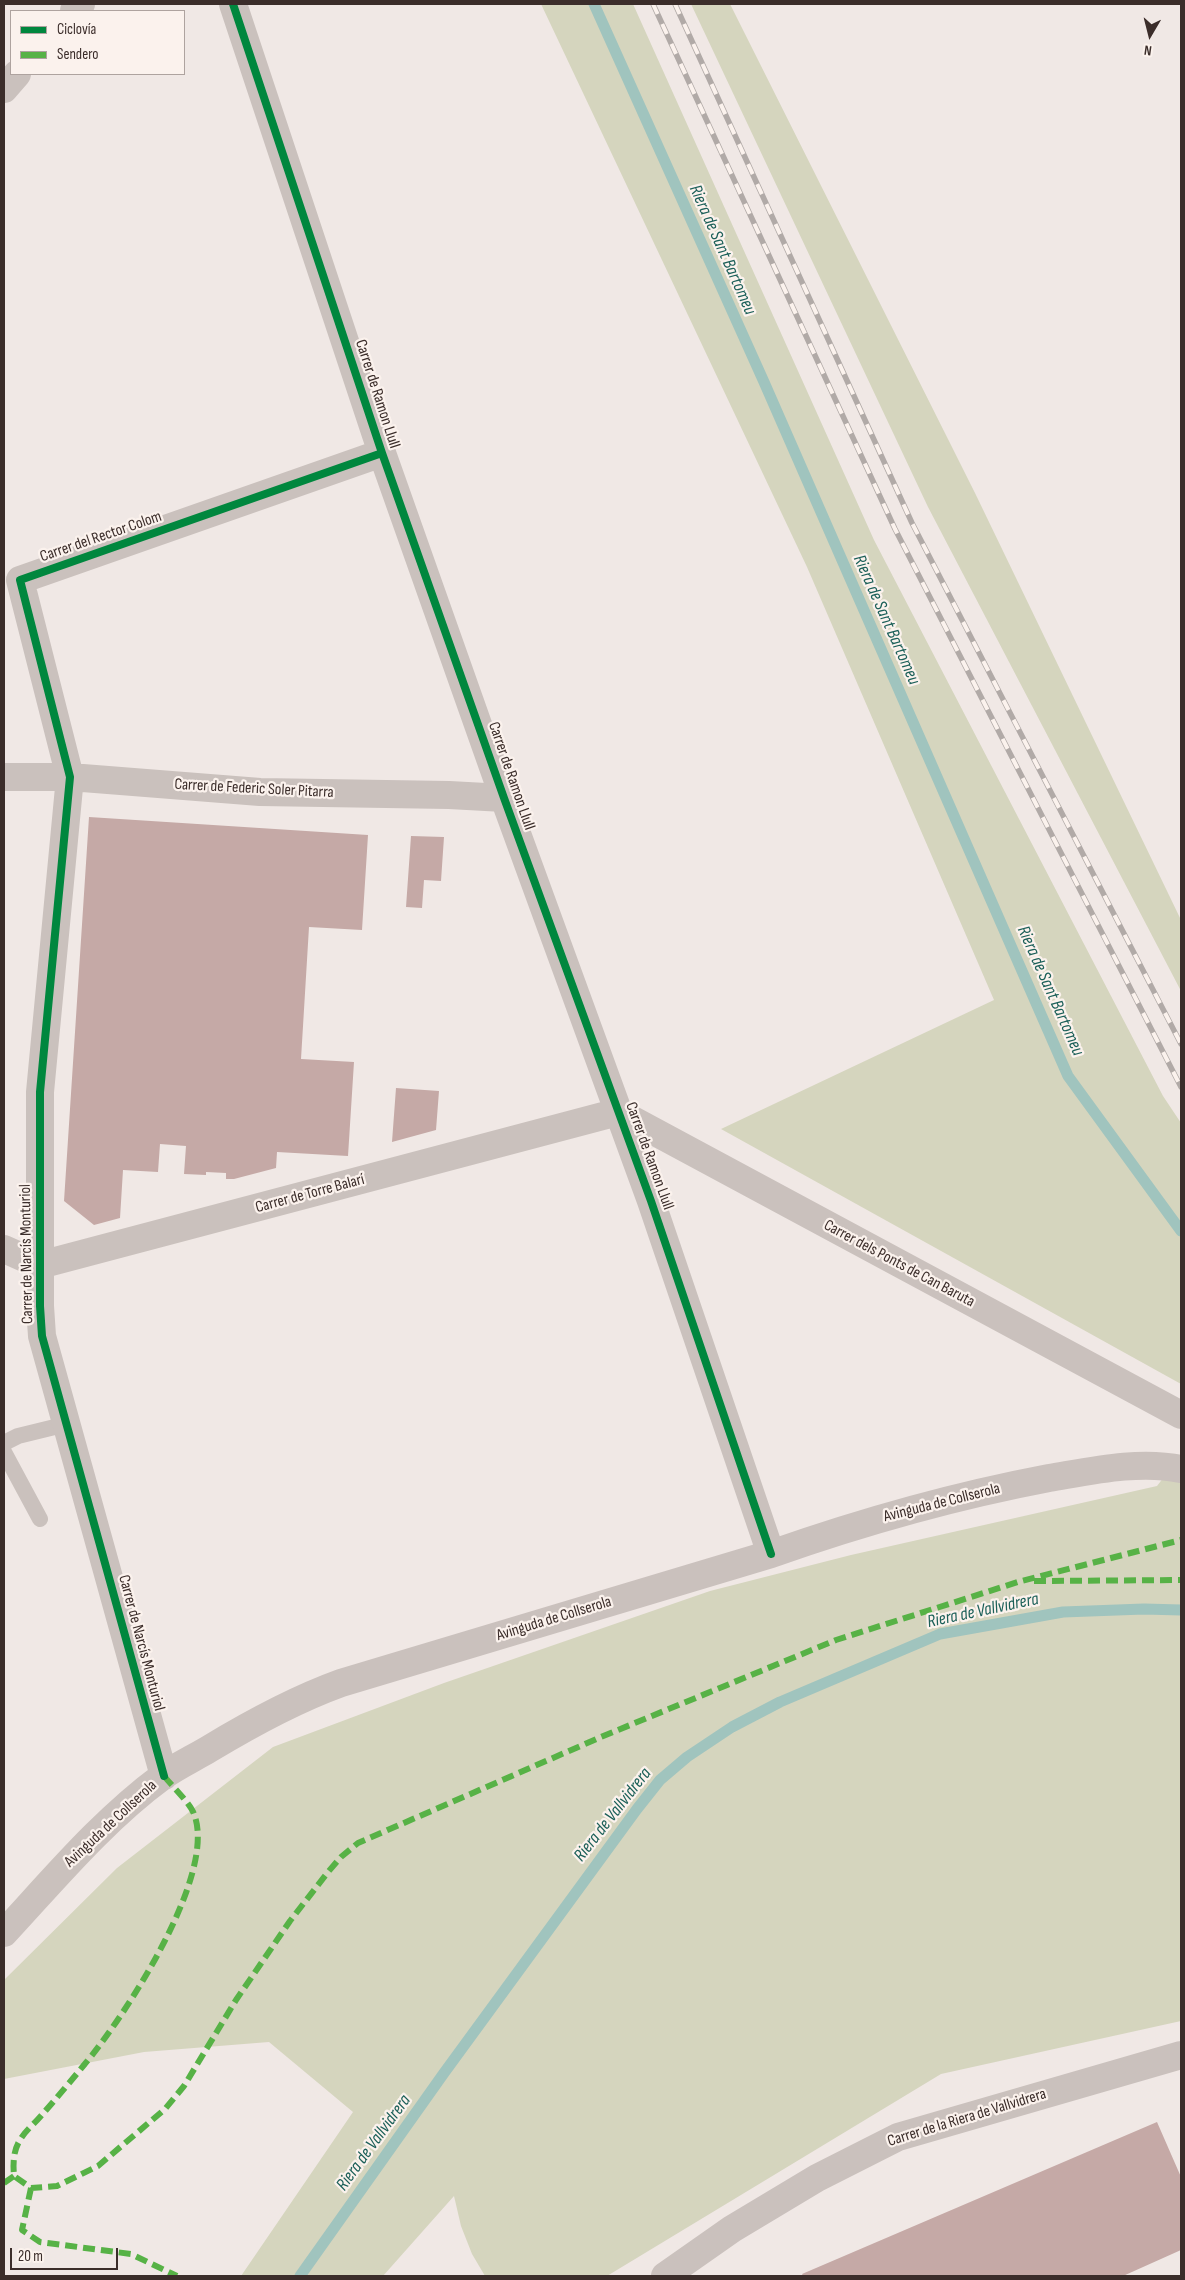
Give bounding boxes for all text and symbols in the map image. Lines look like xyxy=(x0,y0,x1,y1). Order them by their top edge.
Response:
legend xyxy=(10,10,185,75)
north arrow xyxy=(1125,10,1175,60)
text: Ciclovía xyxy=(57,20,96,39)
text: N xyxy=(1143,41,1153,59)
text: Sendero xyxy=(57,45,98,64)
water label: Riera de Sant Bartomeu xyxy=(684,182,760,318)
street label: Carrer de Ramon Llull xyxy=(350,337,404,451)
street label: Carrer del Rector Colom xyxy=(38,507,164,567)
water label: Riera de Sant Bartomeu xyxy=(848,552,924,688)
street label: Carrer de Ramon Llull xyxy=(484,719,538,833)
street label: Carrer de Federic Soler Pitarra xyxy=(174,775,334,803)
water label: Riera de Sant Bartomeu xyxy=(1012,923,1088,1059)
street label: Carrer de Ramon Llull xyxy=(621,1100,677,1212)
street label: Carrer de Torre Balarí xyxy=(254,1170,366,1218)
street label: Carrer de Narcís Monturiol xyxy=(16,1184,38,1324)
street label: Carrer dels Ponts de Can Baruta xyxy=(820,1216,978,1312)
street label: Avinguda de Collserola xyxy=(882,1479,1002,1527)
street label: Carrer de Narcís Monturiol xyxy=(114,1573,168,1713)
water label: Riera de Vallvidrera xyxy=(925,1589,1041,1633)
street label: Avinguda de Collserola xyxy=(494,1592,614,1646)
water label: Riera de Vallvidrera xyxy=(570,1764,656,1866)
street label: Avinguda de Collserola xyxy=(61,1776,161,1872)
street label: Carrer de la Riera de Vallvidrera xyxy=(885,2085,1049,2151)
water label: Riera de Vallvidrera xyxy=(332,2091,416,2195)
scale bar xyxy=(12,2238,120,2270)
text: 20 m xyxy=(18,2247,43,2266)

